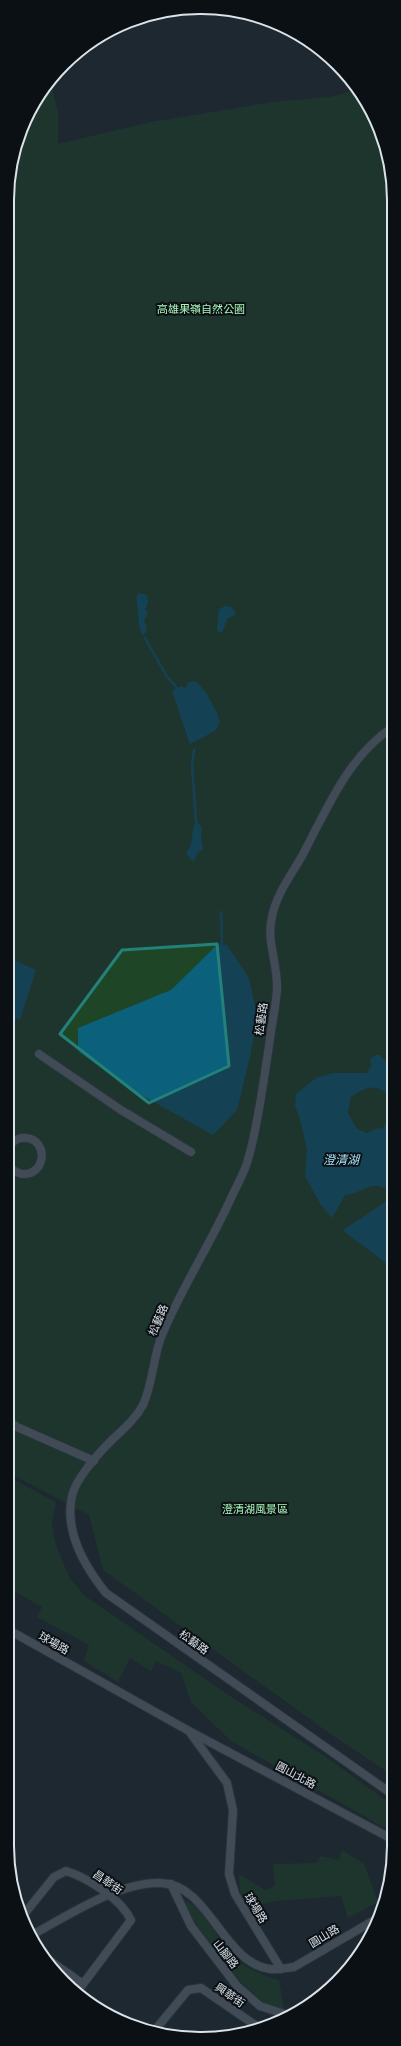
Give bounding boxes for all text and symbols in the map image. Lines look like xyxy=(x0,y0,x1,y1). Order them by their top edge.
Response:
park label: 高雄果嶺自然公園 xyxy=(157,301,245,316)
street label: 松藝路 xyxy=(251,1002,270,1036)
water label: 澄清湖 xyxy=(323,1151,361,1168)
street label: 松藝路 xyxy=(144,1302,171,1338)
park label: 澄清湖風景區 xyxy=(222,1501,288,1516)
street label: 松藝路 xyxy=(176,1626,212,1657)
street label: 球場路 xyxy=(36,1628,72,1657)
street label: 圓山北路 xyxy=(273,1758,319,1792)
street label: 昌華街 xyxy=(90,1866,126,1897)
street label: 球場路 xyxy=(242,1890,271,1926)
street label: 圓山路 xyxy=(306,1921,342,1950)
street label: 山腳路 xyxy=(210,1936,242,1971)
street label: 興華街 xyxy=(212,1979,248,2010)

